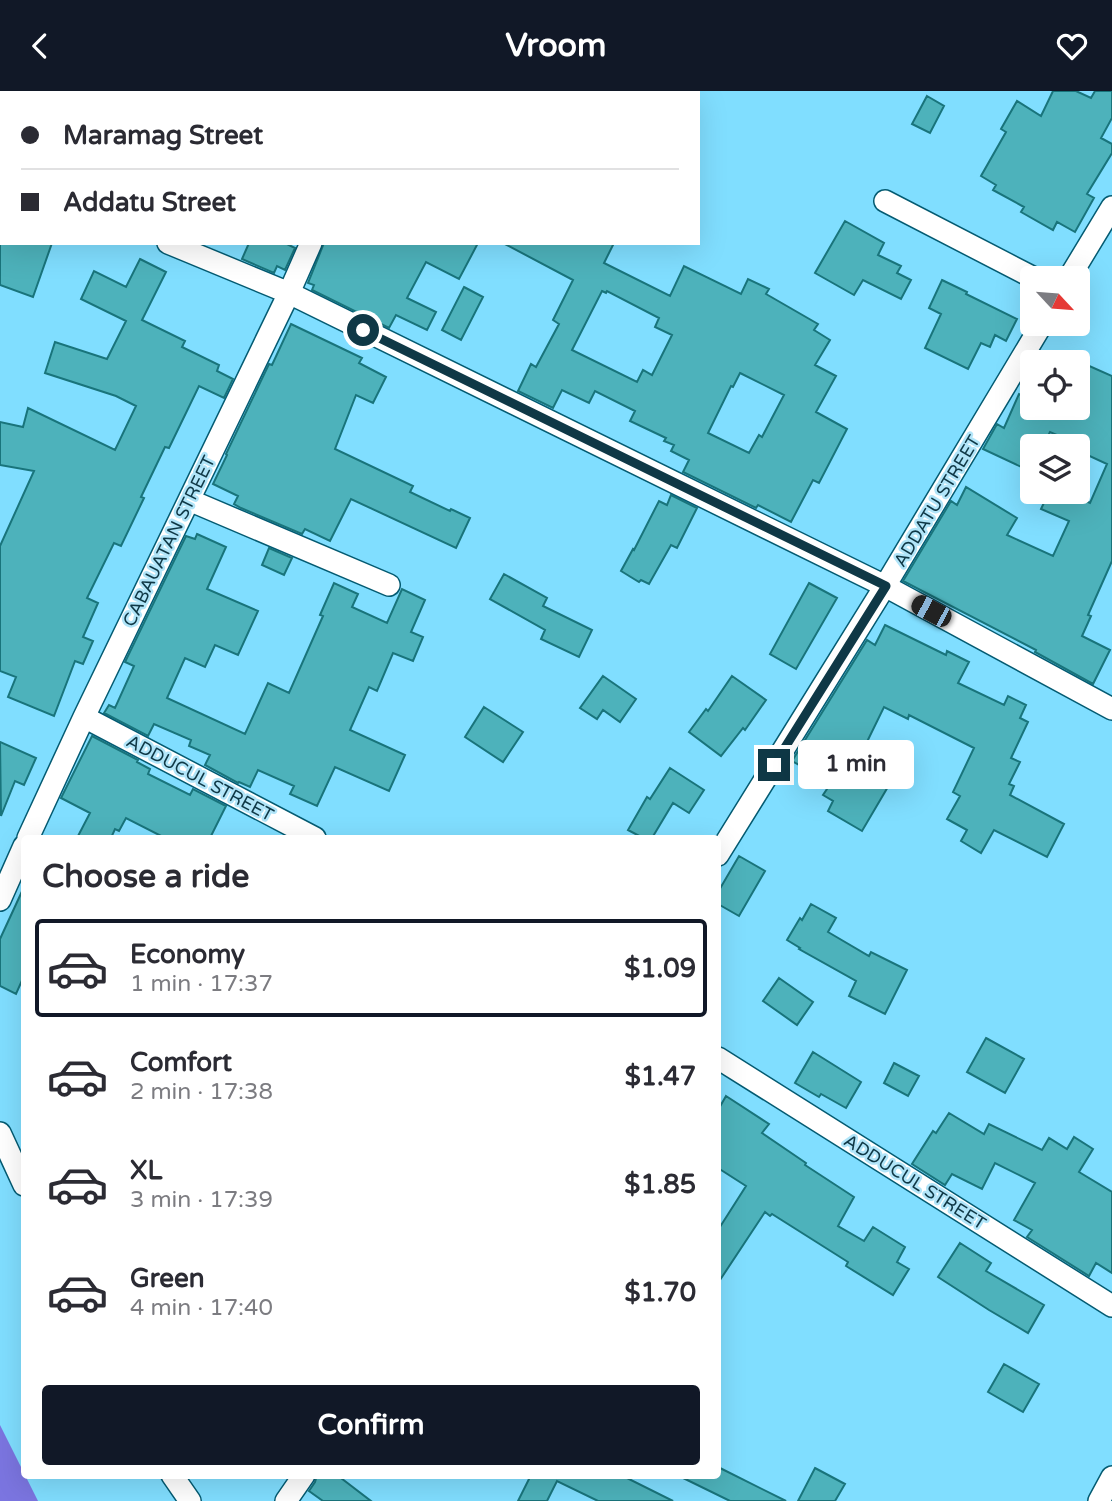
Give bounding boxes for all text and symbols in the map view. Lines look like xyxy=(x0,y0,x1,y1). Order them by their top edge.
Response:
icon: back xyxy=(21,27,59,65)
text: Vroom xyxy=(506,27,606,65)
icon: heart xyxy=(1053,27,1091,65)
text: Maramag Street xyxy=(63,120,263,151)
text: Addatu Street xyxy=(63,187,236,218)
north arrow xyxy=(1020,266,1090,336)
map controls xyxy=(1020,266,1090,504)
route start xyxy=(347,314,379,346)
button: locate xyxy=(1020,350,1090,420)
street label: ADDATU STREET xyxy=(889,431,985,571)
button: layers xyxy=(1020,434,1090,504)
street label: CABAUATAN STREET xyxy=(118,452,220,630)
car xyxy=(908,592,955,630)
street label: ADDUCUL STREET xyxy=(123,730,277,826)
callout: 1 min xyxy=(798,741,914,789)
route end xyxy=(758,749,790,781)
text: 1 min xyxy=(825,750,887,778)
text: Choose a ride xyxy=(42,858,249,896)
icon: car xyxy=(46,937,109,1000)
text: Economy xyxy=(130,939,245,970)
text: $1.09 xyxy=(624,953,696,984)
text: 1 min · 17:37 xyxy=(130,970,273,998)
icon: car xyxy=(46,1045,109,1108)
text: Comfort xyxy=(130,1047,232,1078)
text: $1.47 xyxy=(625,1061,696,1092)
text: 2 min · 17:38 xyxy=(130,1078,273,1106)
street label: ADDUCUL STREET xyxy=(840,1129,990,1235)
icon: car xyxy=(46,1153,109,1216)
text: XL xyxy=(130,1155,162,1186)
text: $1.85 xyxy=(624,1169,696,1200)
text: 3 min · 17:39 xyxy=(130,1186,273,1214)
icon: car xyxy=(46,1261,109,1324)
text: Green xyxy=(130,1263,205,1294)
text: $1.70 xyxy=(624,1277,696,1308)
text: 4 min · 17:40 xyxy=(130,1294,273,1322)
button: Confirm xyxy=(42,1385,700,1465)

